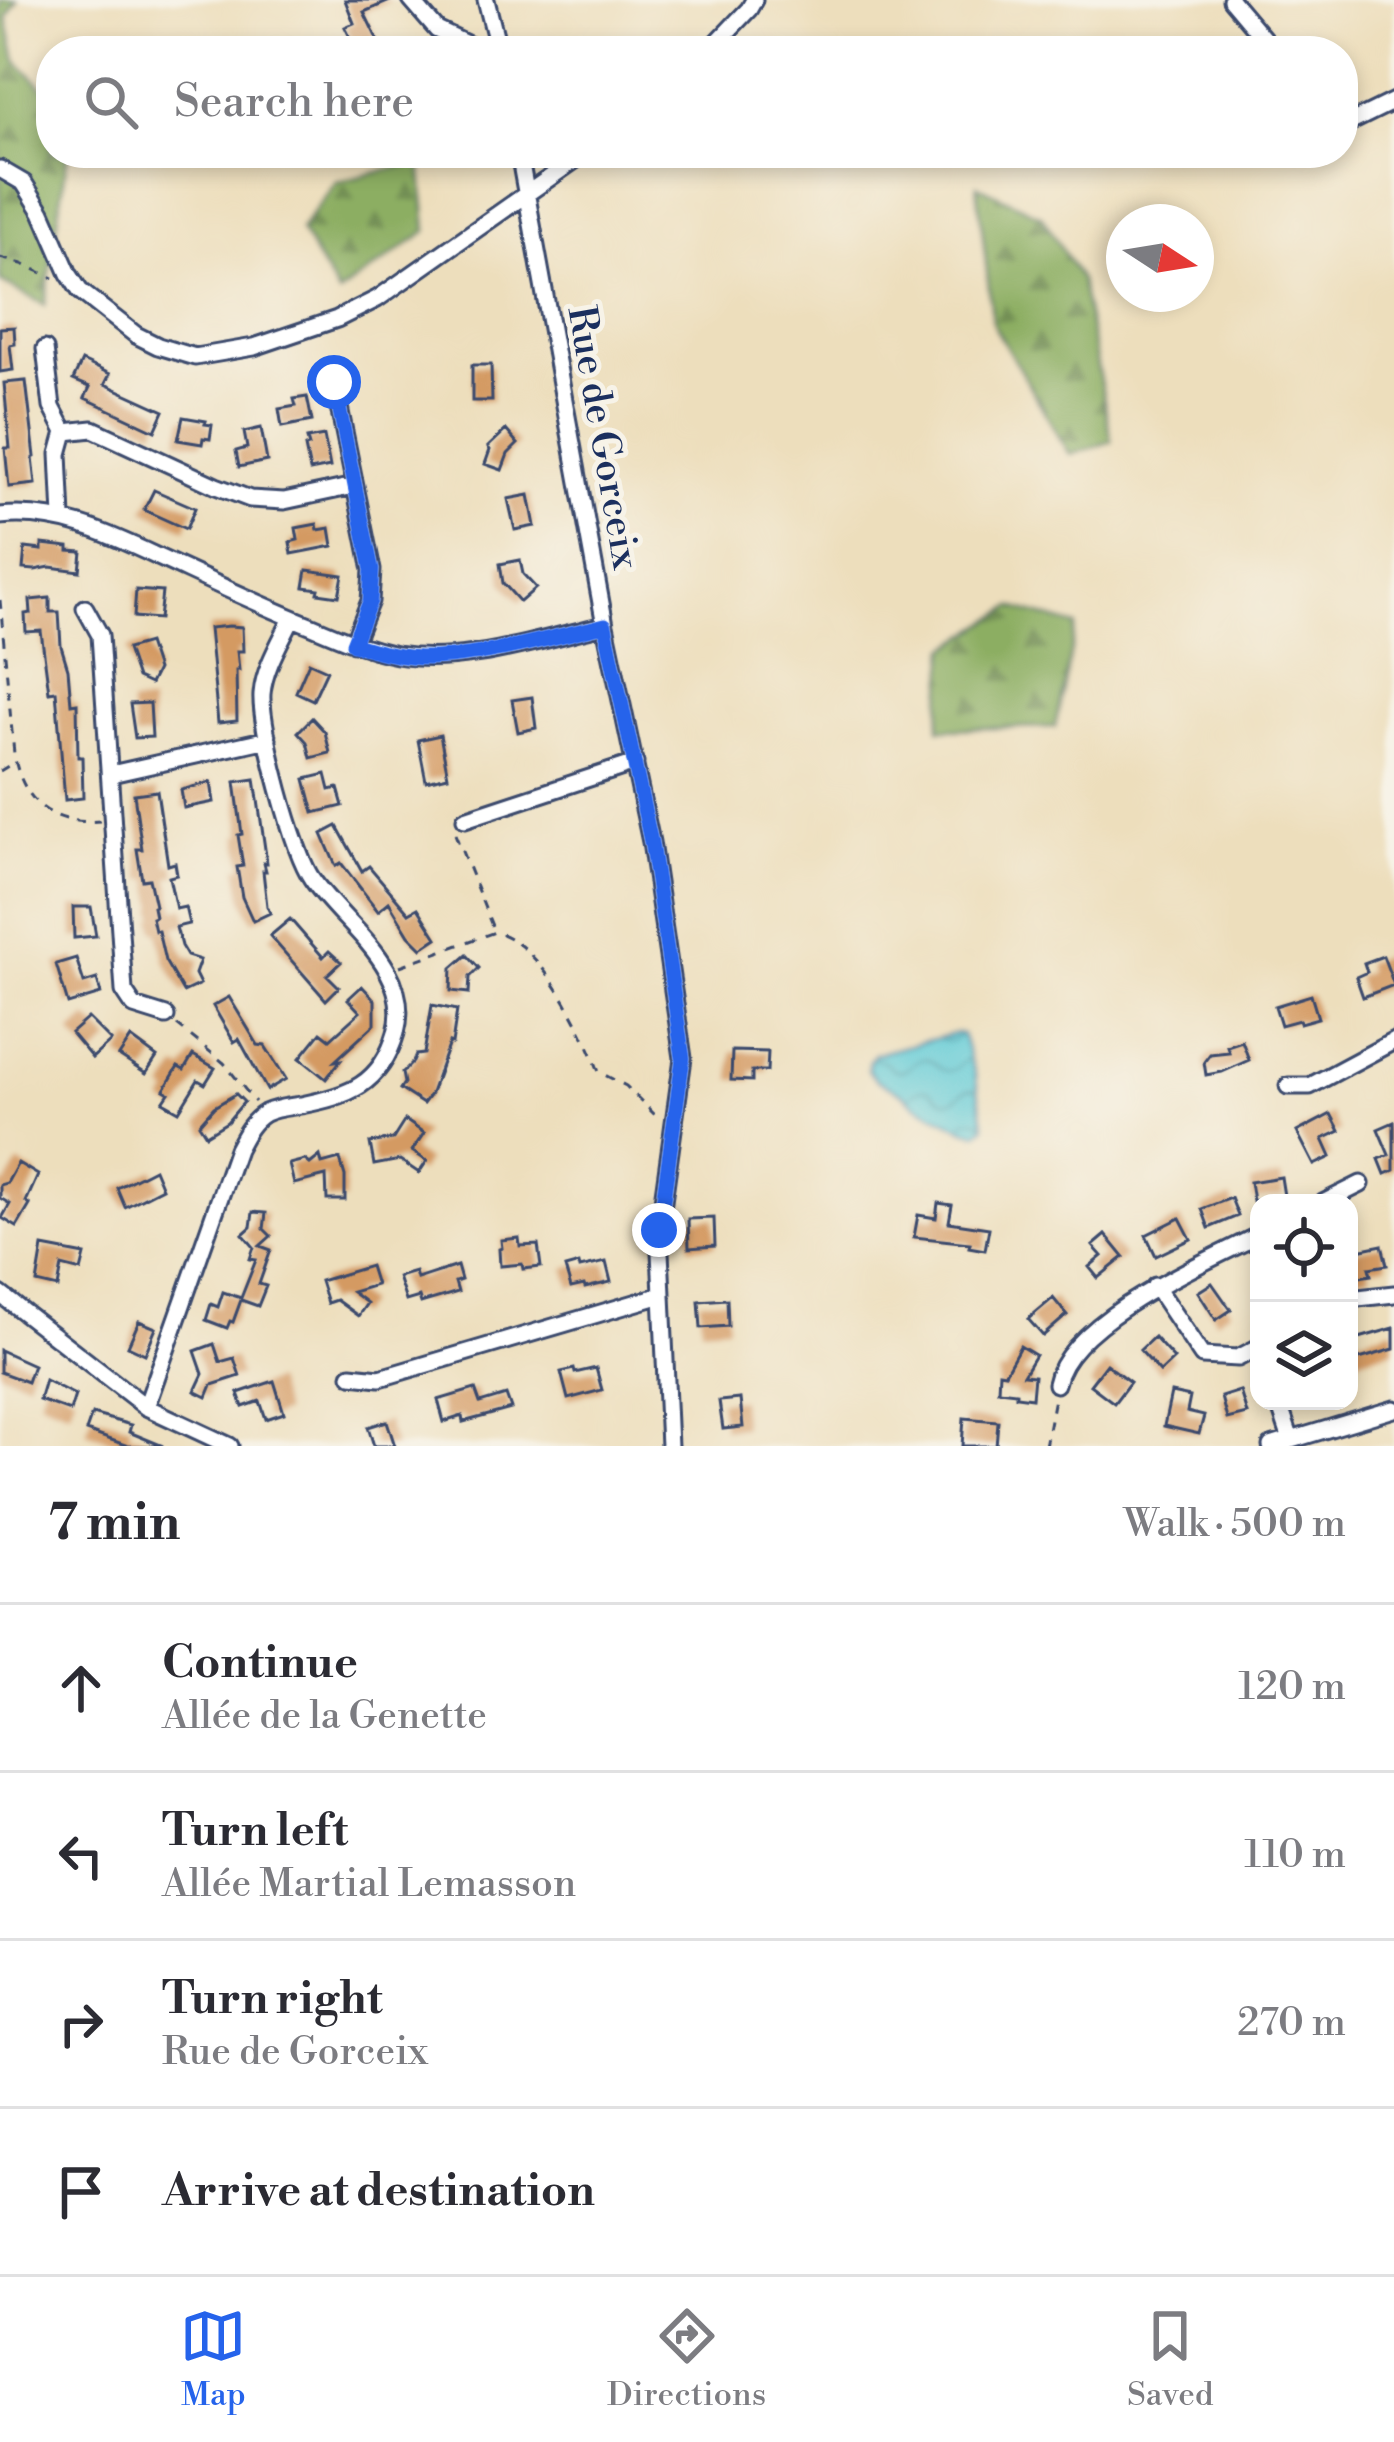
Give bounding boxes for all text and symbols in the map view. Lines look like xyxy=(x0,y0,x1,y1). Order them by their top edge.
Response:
search box xyxy=(36,36,1358,168)
icon: search xyxy=(78,69,144,135)
text: Search here xyxy=(174,74,414,131)
north arrow xyxy=(1106,204,1214,312)
street label: Rue de Gorceix xyxy=(555,302,650,574)
route start xyxy=(307,355,361,409)
map controls xyxy=(1250,1194,1358,1410)
button: locate xyxy=(1250,1194,1358,1302)
route end xyxy=(632,1203,686,1257)
button: layers xyxy=(1250,1302,1358,1410)
text: 7 min xyxy=(48,1492,180,1556)
text: Walk · 500 m xyxy=(1124,1500,1346,1549)
text: Continue xyxy=(162,1635,358,1692)
icon: ahead xyxy=(48,1655,114,1721)
text: 120 m xyxy=(1238,1663,1346,1712)
text: Allée de la Genette xyxy=(162,1692,487,1741)
text: Turn left xyxy=(162,1803,348,1860)
icon: left xyxy=(48,1823,114,1889)
text: 110 m xyxy=(1244,1831,1346,1880)
text: Allée Martial Lemasson xyxy=(162,1860,576,1909)
text: Turn right xyxy=(162,1971,383,2028)
icon: right xyxy=(48,1991,114,2057)
text: 270 m xyxy=(1237,1999,1346,2048)
text: Rue de Gorceix xyxy=(162,2028,428,2077)
icon: arrive xyxy=(48,2159,114,2225)
text: Arrive at destination xyxy=(162,2163,595,2220)
tab: Map xyxy=(180,2303,246,2416)
tab: Directions xyxy=(607,2303,766,2416)
tab: Saved xyxy=(1127,2303,1214,2416)

